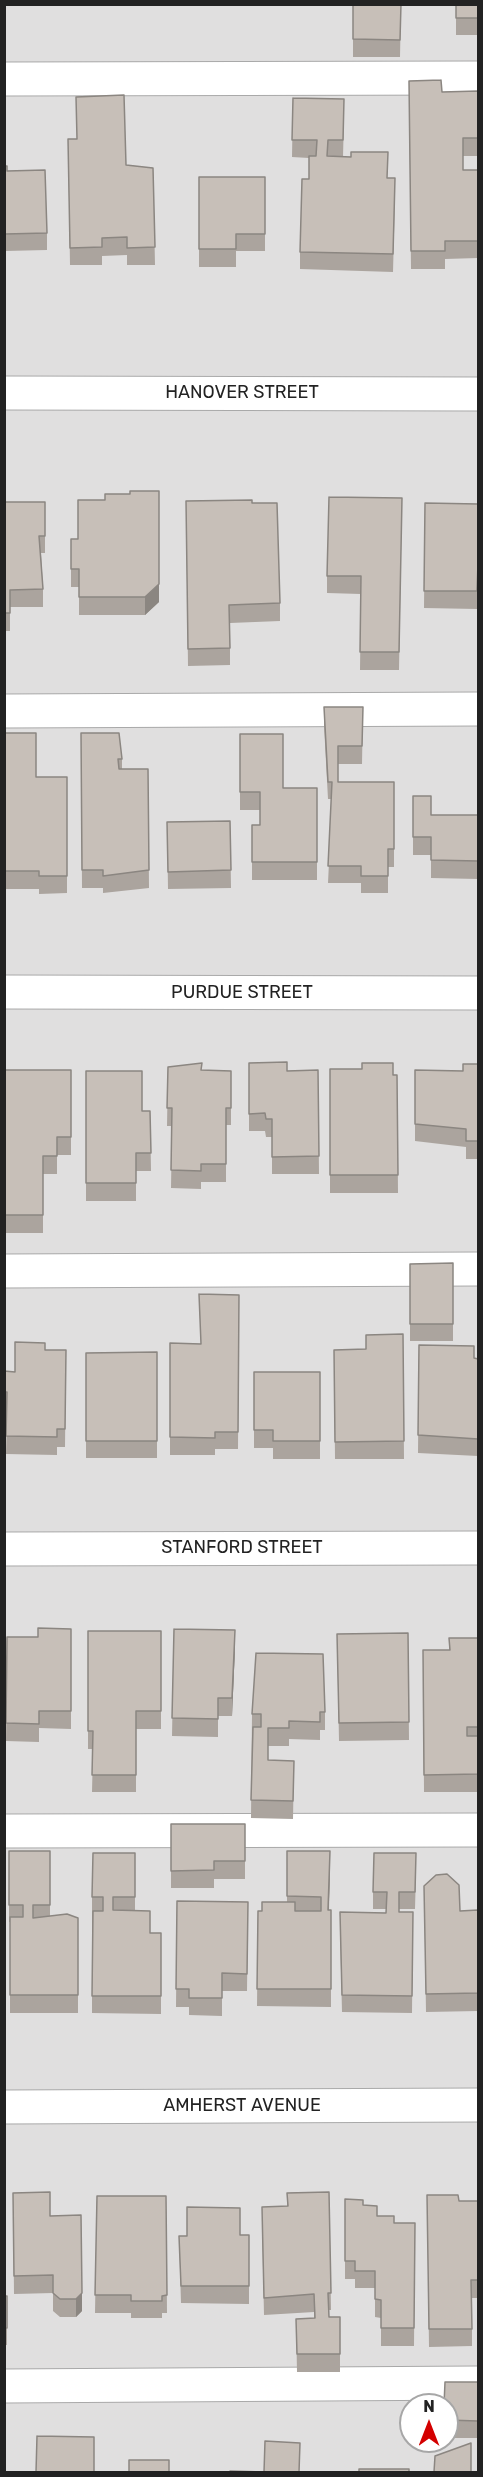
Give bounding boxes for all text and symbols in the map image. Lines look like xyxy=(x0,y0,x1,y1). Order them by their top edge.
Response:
street label: HANOVER STREET xyxy=(165,382,319,404)
street label: PURDUE STREET xyxy=(171,982,313,1004)
street label: STANFORD STREET xyxy=(161,1537,323,1559)
street label: AMHERST AVENUE xyxy=(163,2095,321,2117)
north arrow xyxy=(399,2393,459,2453)
text: N xyxy=(423,2397,435,2416)

